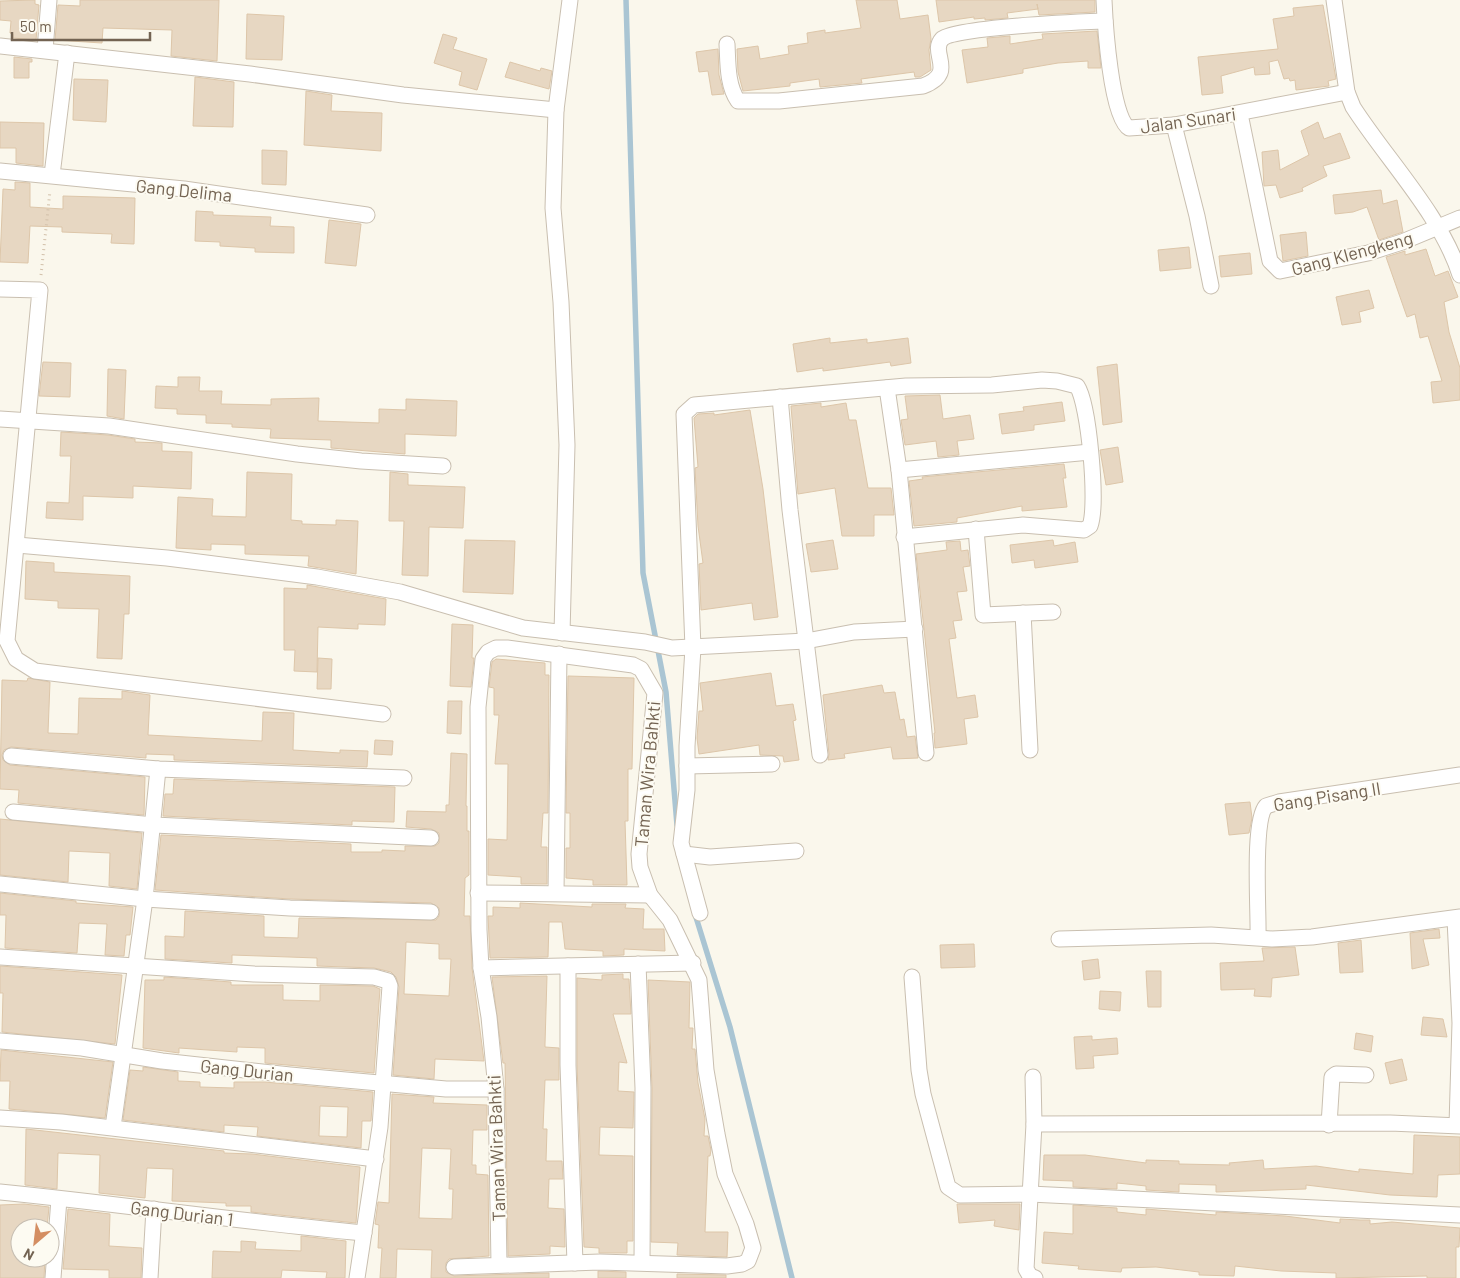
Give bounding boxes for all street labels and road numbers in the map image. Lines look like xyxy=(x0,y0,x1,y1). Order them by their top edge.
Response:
street label: Jalan Sunari xyxy=(1139,102,1237,138)
street label: Gang Delima xyxy=(135,174,233,206)
street label: Gang Klengkeng xyxy=(1289,226,1415,280)
street label: Taman Wira Bahkti xyxy=(630,700,664,848)
street label: Gang Pisang II xyxy=(1272,777,1382,815)
street label: Gang Durian xyxy=(199,1054,295,1086)
street label: Taman Wira Bahkti xyxy=(482,1074,510,1222)
street label: Gang Durian 1 xyxy=(129,1196,235,1230)

